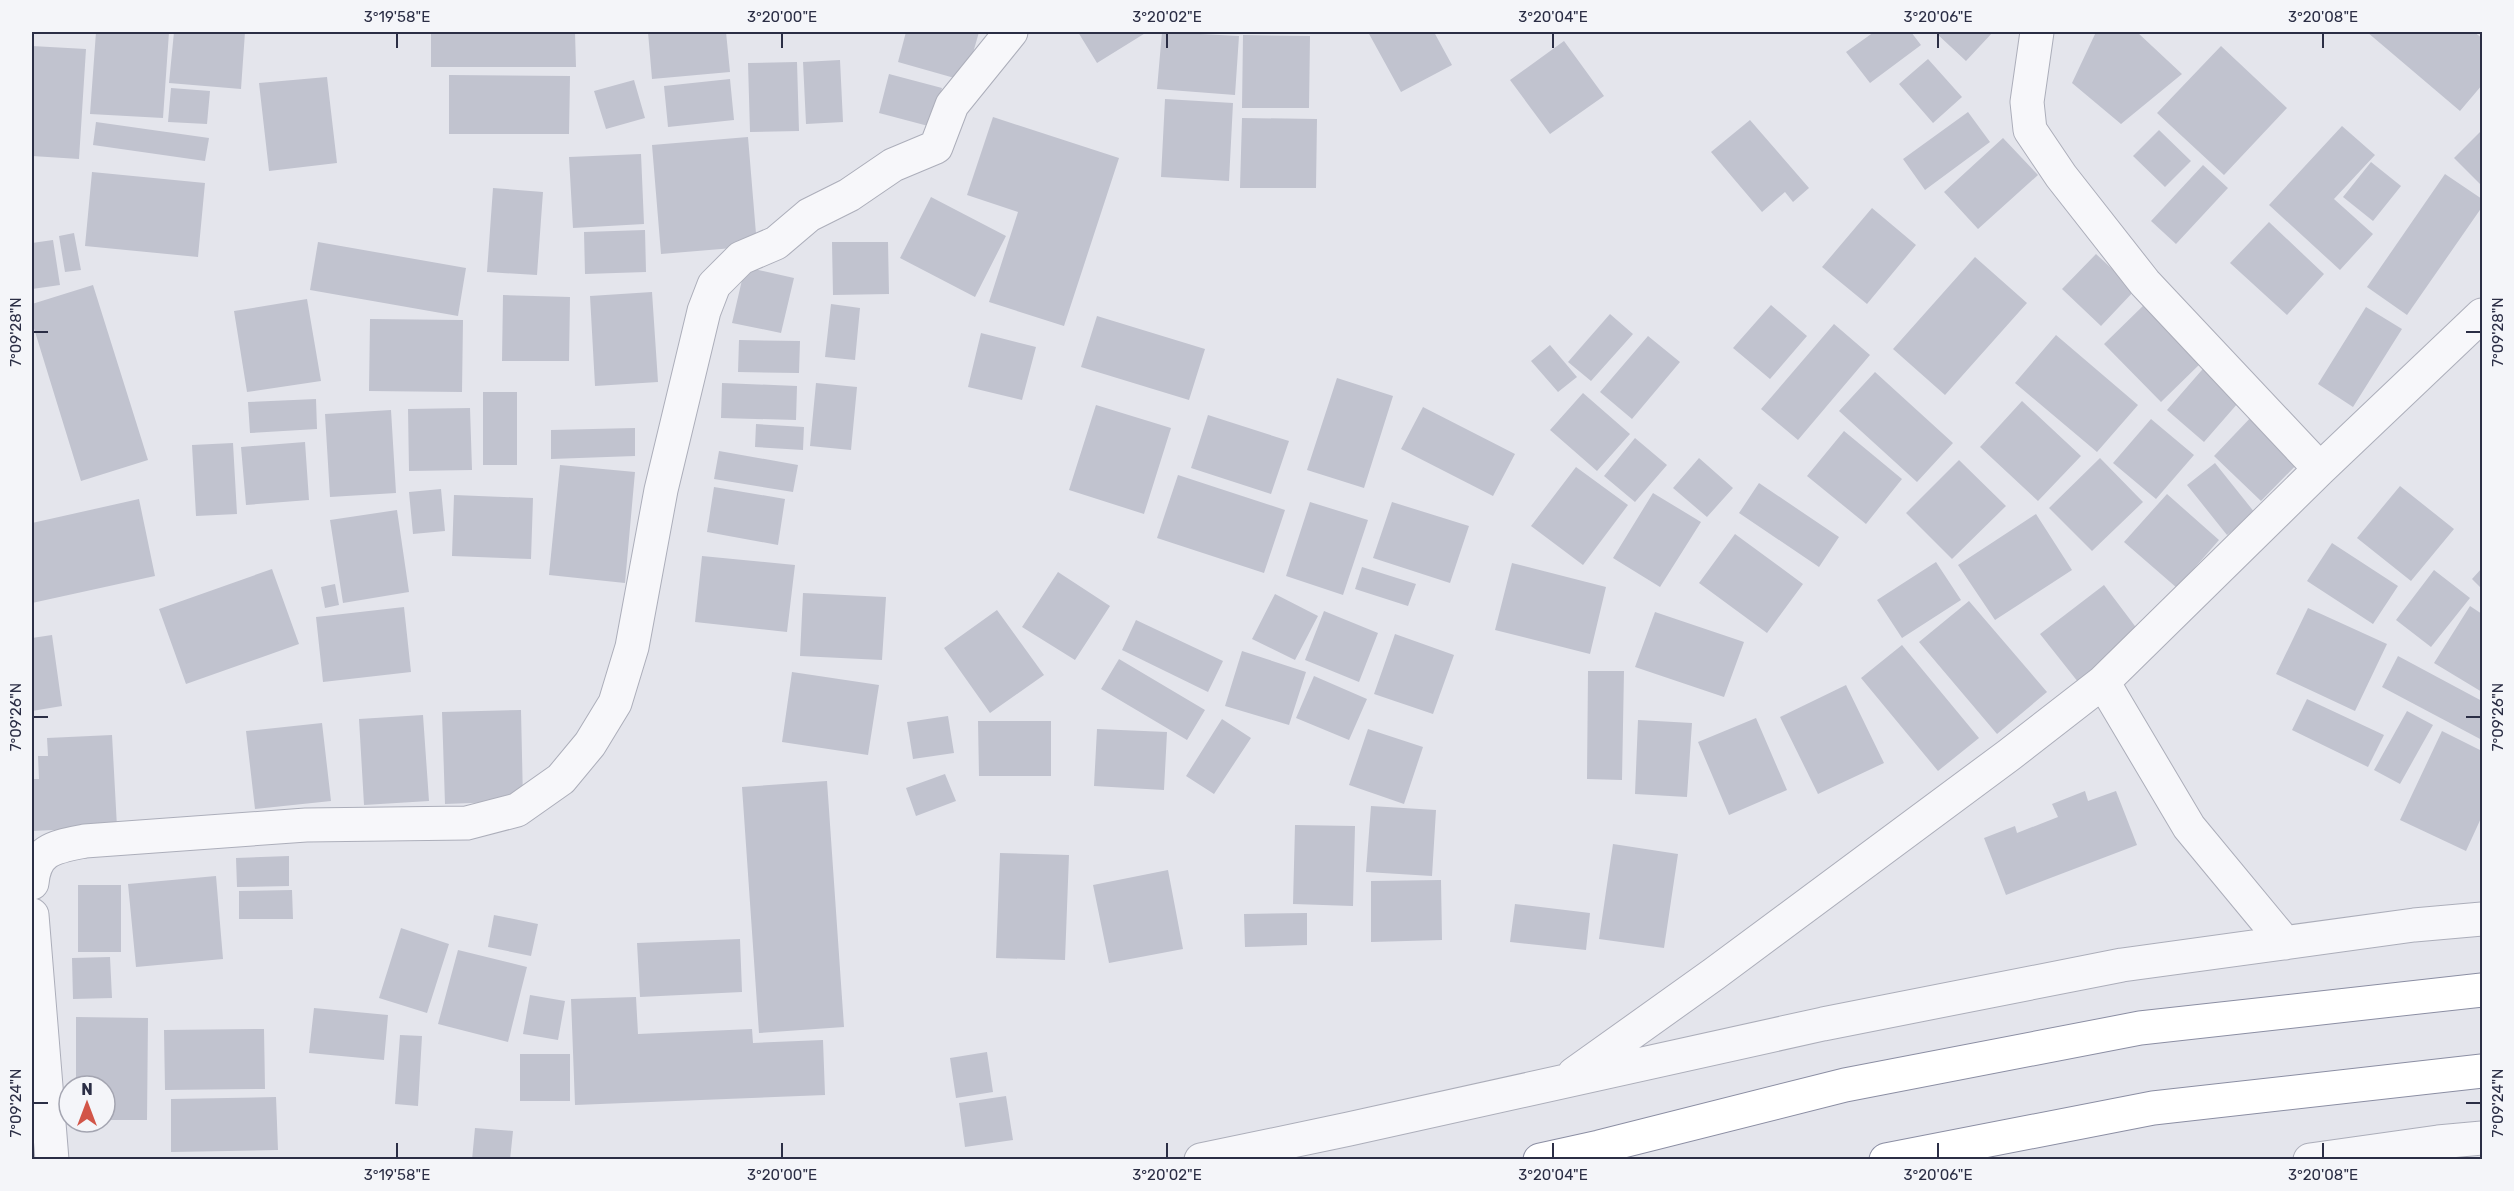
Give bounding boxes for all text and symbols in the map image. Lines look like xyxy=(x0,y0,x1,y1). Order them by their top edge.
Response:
text: 3°19'58"E xyxy=(364,8,430,26)
text: 3°20'00"E xyxy=(747,8,817,26)
text: 3°20'02"E xyxy=(1132,8,1202,26)
text: 3°20'04"E xyxy=(1518,8,1588,26)
text: 3°20'06"E xyxy=(1903,8,1973,26)
text: 3°20'08"E xyxy=(2288,8,2358,26)
text: 7°09'28"N xyxy=(7,297,25,367)
text: 7°09'28"N xyxy=(2489,297,2507,367)
text: 7°09'26"N xyxy=(7,683,25,751)
text: 7°09'26"N xyxy=(2489,683,2507,751)
text: 7°09'24"N xyxy=(7,1069,25,1137)
text: 7°09'24"N xyxy=(2489,1069,2507,1137)
north arrow xyxy=(57,1074,117,1134)
text: N xyxy=(81,1080,93,1099)
text: 3°19'58"E xyxy=(364,1166,430,1184)
text: 3°20'00"E xyxy=(747,1166,817,1184)
text: 3°20'02"E xyxy=(1132,1166,1202,1184)
text: 3°20'04"E xyxy=(1518,1166,1588,1184)
text: 3°20'06"E xyxy=(1903,1166,1973,1184)
text: 3°20'08"E xyxy=(2288,1166,2358,1184)

